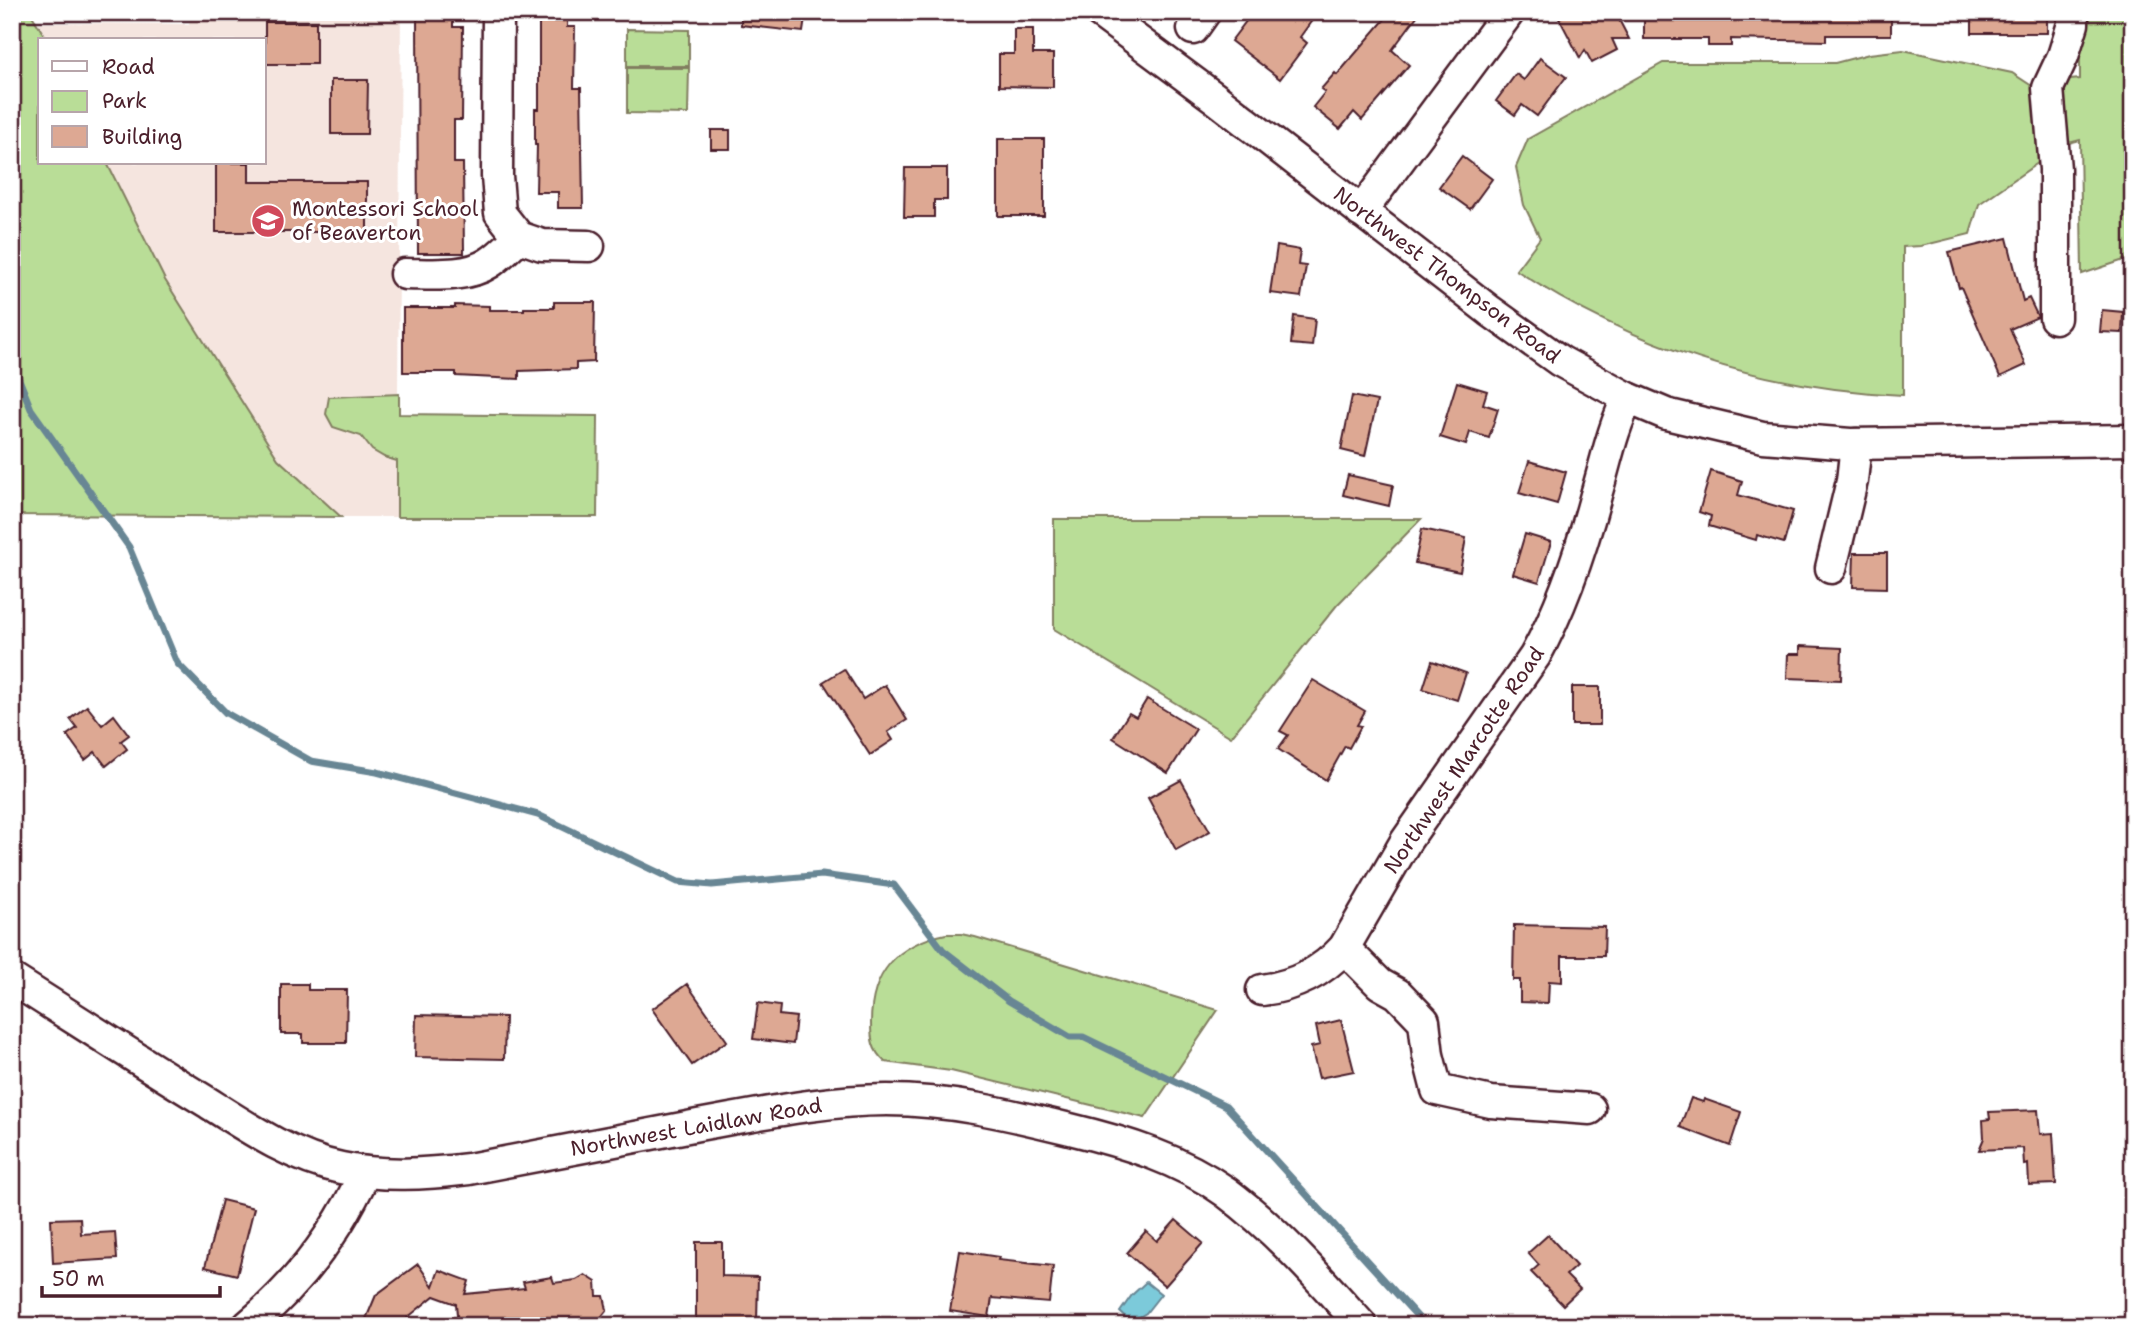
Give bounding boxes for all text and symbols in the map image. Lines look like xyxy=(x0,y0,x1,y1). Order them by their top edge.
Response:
legend xyxy=(38,38,266,164)
text: Road xyxy=(102,53,155,81)
text: Park xyxy=(102,87,147,115)
text: Building xyxy=(102,123,182,151)
street label: Northwest Thompson Road xyxy=(1328,180,1566,370)
place label: Montessori School of Beaverton xyxy=(292,195,479,247)
school or university icon: Montessori School of Beaverton xyxy=(249,202,287,240)
street label: Northwest Marcotte Road xyxy=(1377,641,1551,879)
street label: Northwest Laidlaw Road xyxy=(568,1091,824,1163)
scale bar xyxy=(42,1254,220,1298)
text: 50 m xyxy=(52,1265,105,1293)

